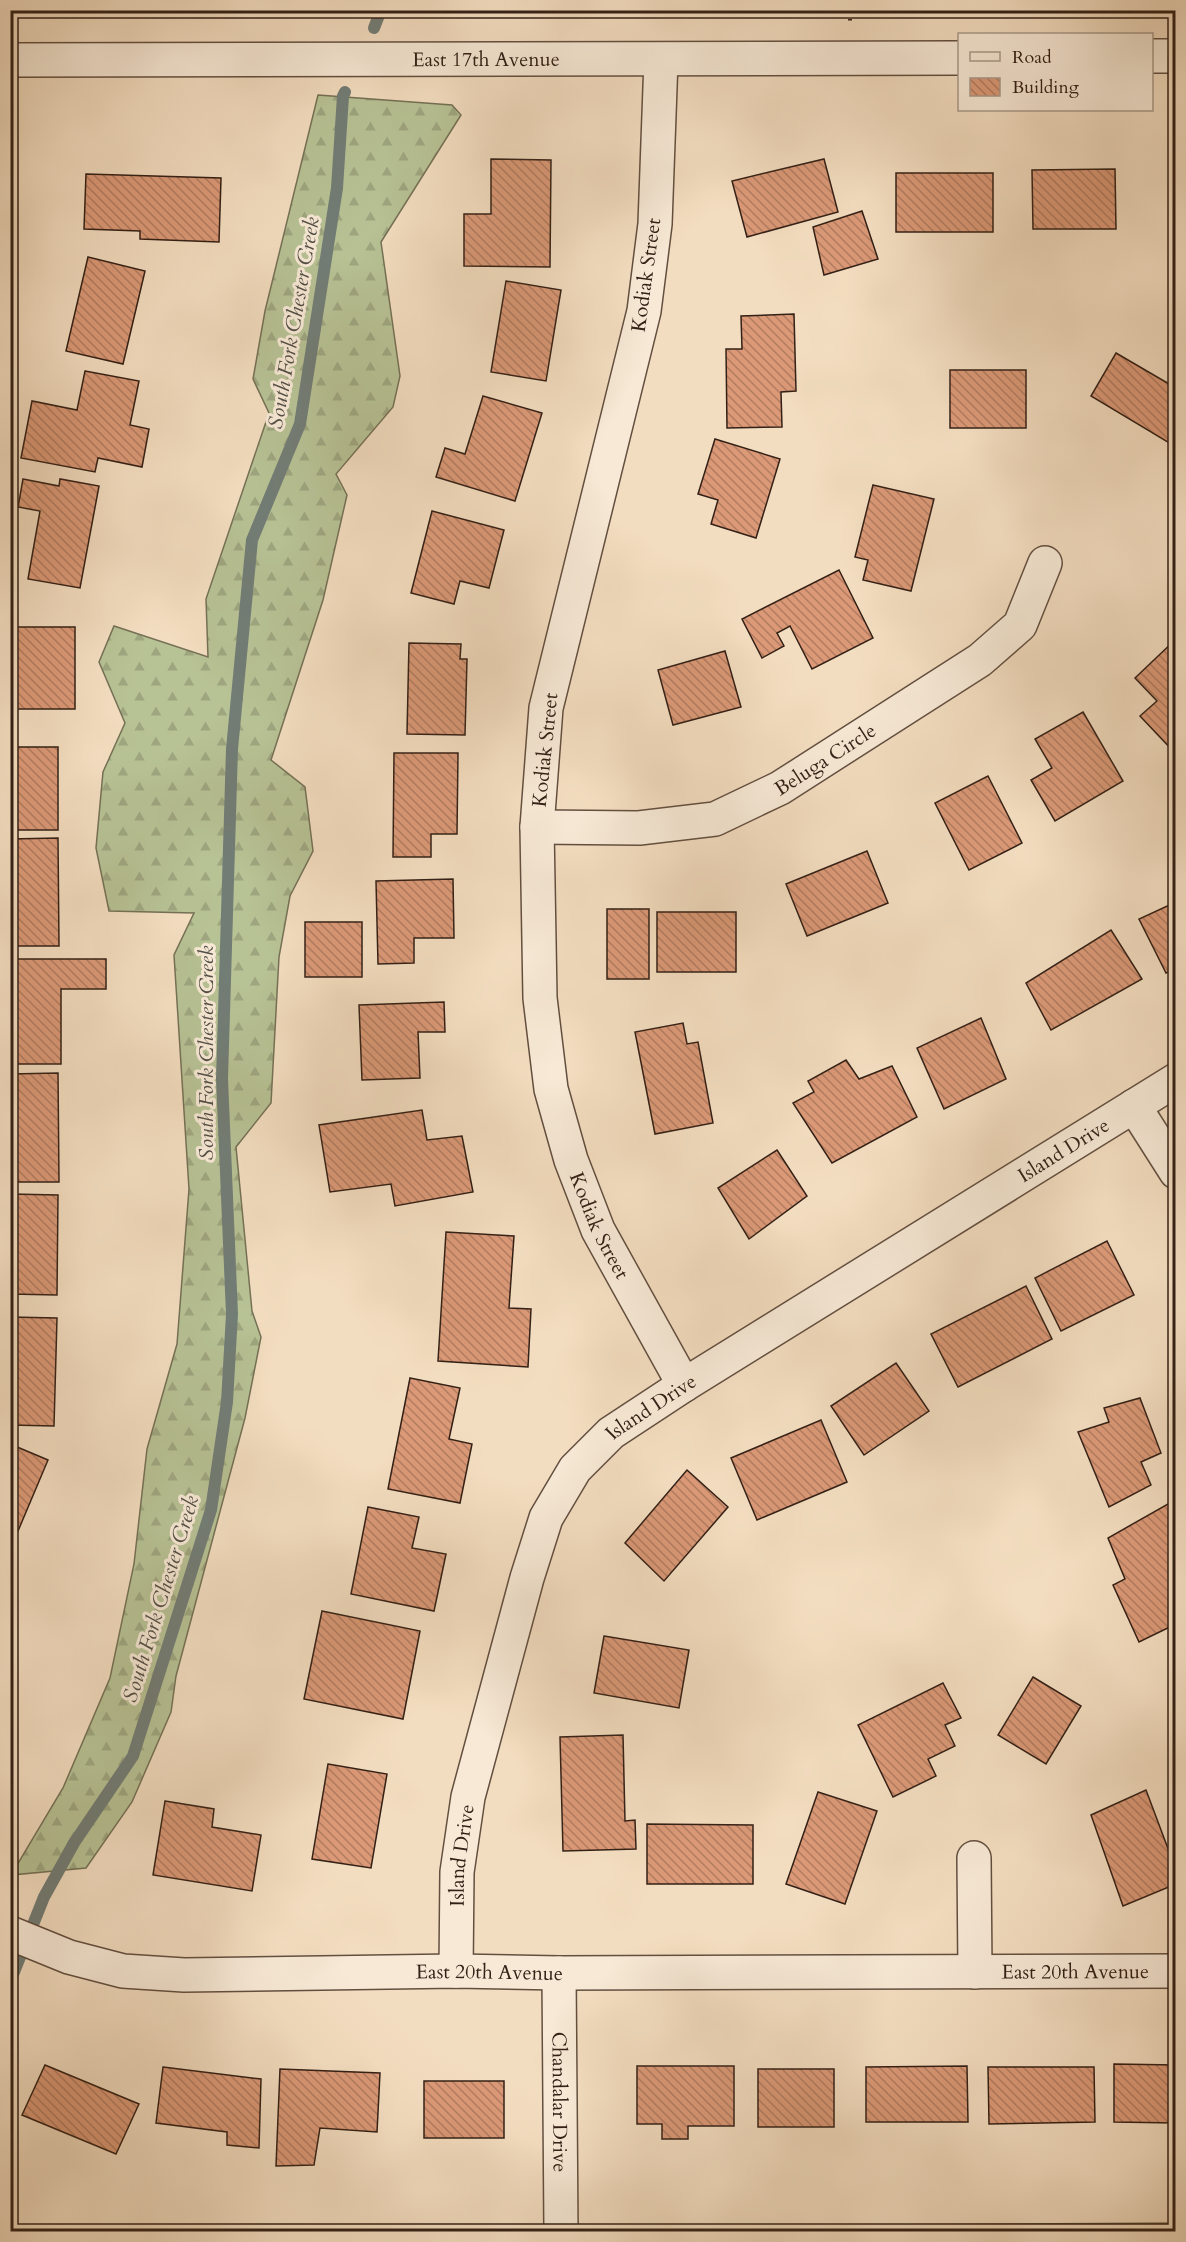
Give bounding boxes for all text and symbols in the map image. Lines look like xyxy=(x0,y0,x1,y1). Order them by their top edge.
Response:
legend xyxy=(958,33,1153,111)
street label: East 17th Avenue xyxy=(412,45,560,73)
text: Road xyxy=(1012,45,1052,70)
text: Building xyxy=(1012,75,1080,100)
water label: South Fork Chester Creek xyxy=(261,214,327,431)
street label: Kodiak Street xyxy=(625,216,667,334)
street label: Kodiak Street xyxy=(526,691,564,808)
street label: Beluga Circle xyxy=(769,717,881,802)
water label: South Fork Chester Creek xyxy=(192,945,221,1160)
street label: Island Drive xyxy=(1012,1111,1114,1189)
street label: Kodiak Street xyxy=(563,1168,636,1284)
street label: Island Drive xyxy=(599,1367,701,1445)
water label: South Fork Chester Creek xyxy=(116,1492,206,1706)
street label: Island Drive xyxy=(443,1802,480,1907)
street label: East 20th Avenue xyxy=(415,1957,563,1987)
street label: East 20th Avenue xyxy=(1002,1958,1149,1985)
street label: Chandalar Drive xyxy=(546,2032,574,2172)

